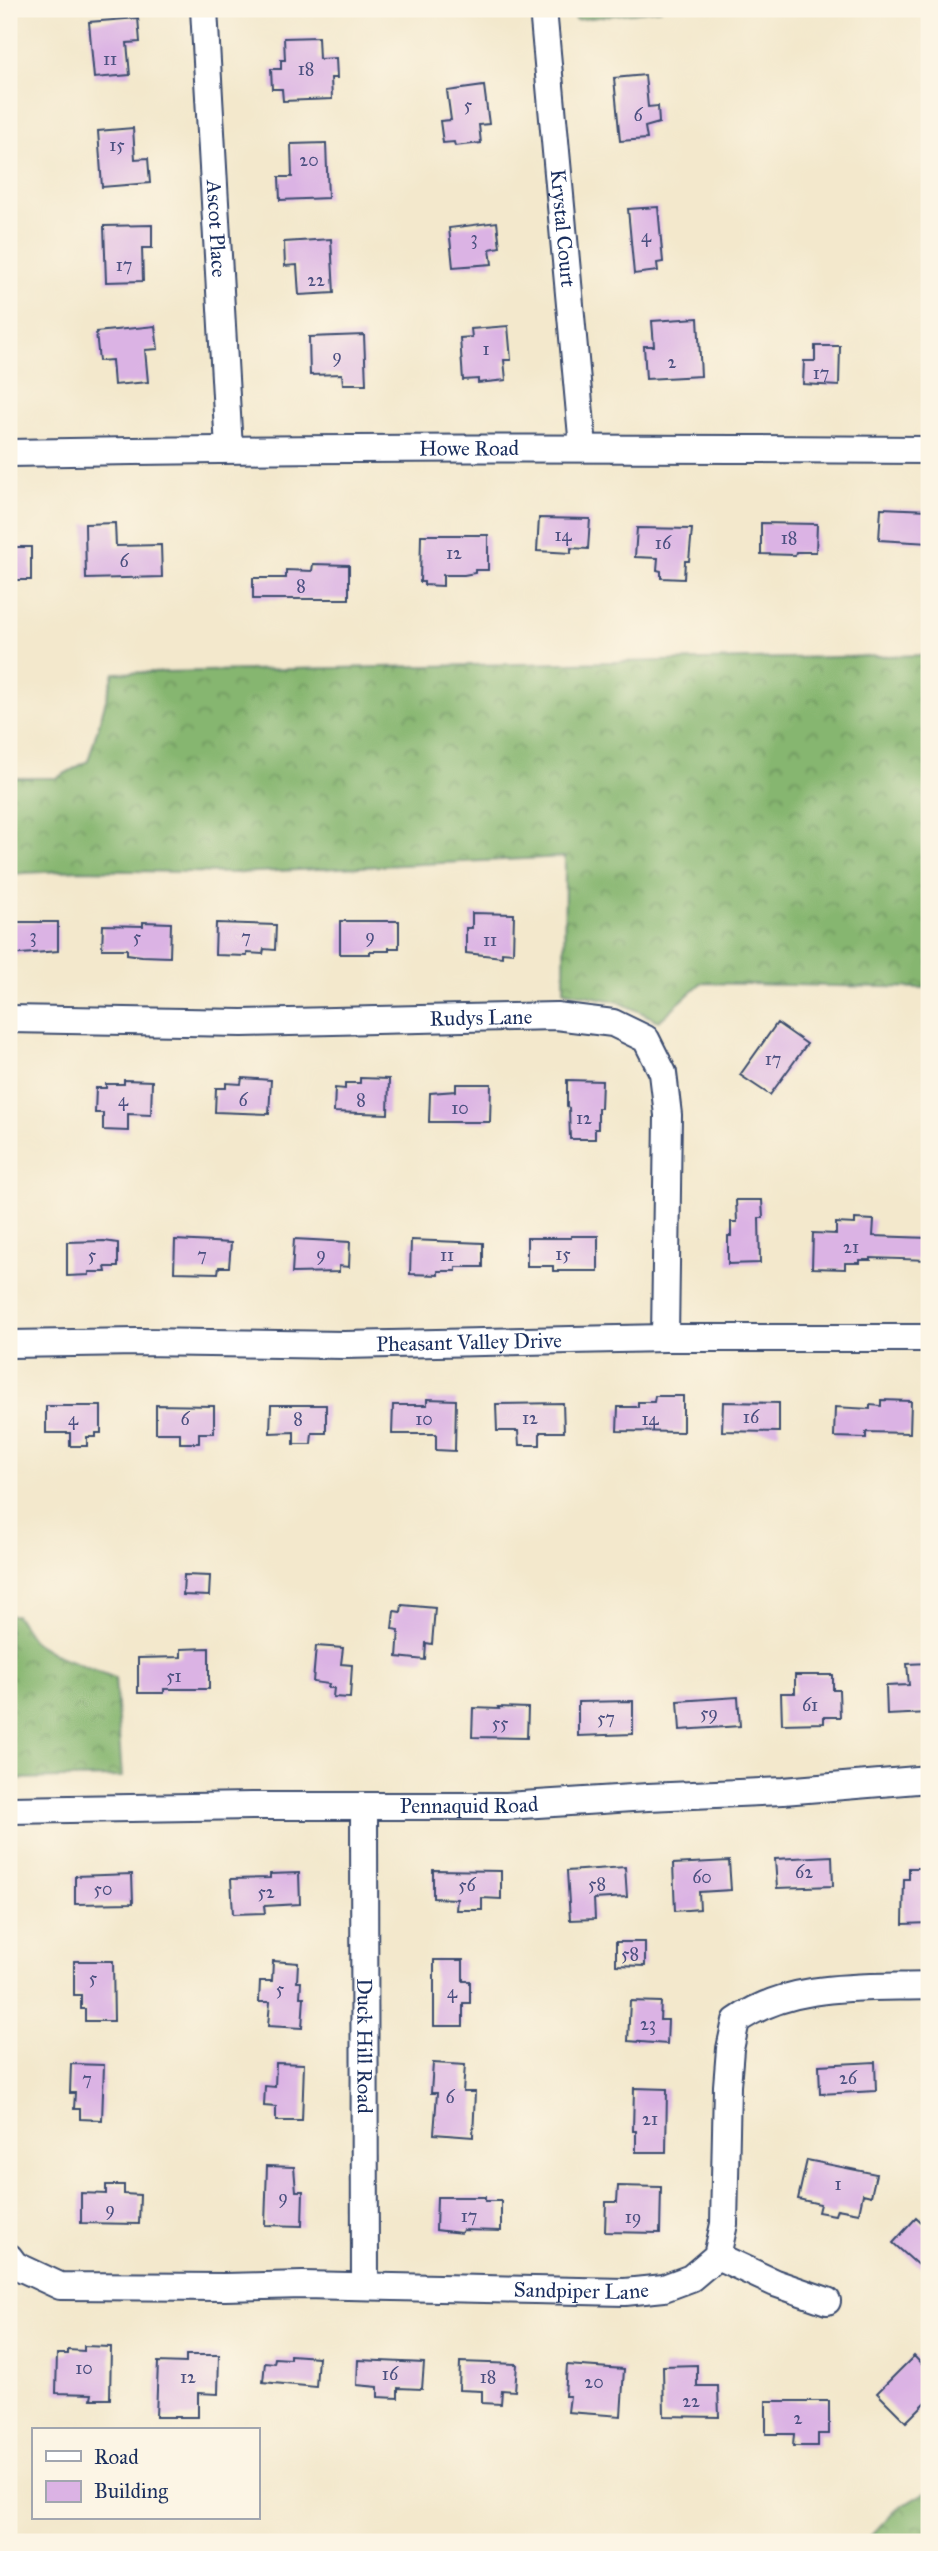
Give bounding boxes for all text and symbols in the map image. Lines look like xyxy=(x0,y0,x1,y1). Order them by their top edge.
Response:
house number: 11 xyxy=(103,48,117,70)
house number: 18 xyxy=(298,58,314,80)
house number: 5 xyxy=(464,94,473,116)
house number: 6 xyxy=(633,104,643,126)
house number: 15 xyxy=(109,134,125,156)
house number: 20 xyxy=(299,149,319,171)
street label: Krystal Court xyxy=(545,168,581,289)
street label: Ascot Place xyxy=(201,178,232,278)
house number: 4 xyxy=(641,225,652,247)
house number: 3 xyxy=(470,227,478,249)
house number: 17 xyxy=(116,254,132,276)
house number: 22 xyxy=(307,269,325,291)
house number: 1 xyxy=(482,338,490,360)
house number: 9 xyxy=(332,345,342,367)
house number: 2 xyxy=(668,351,677,373)
house number: 17 xyxy=(813,362,829,384)
street label: Howe Road xyxy=(419,435,520,462)
house number: 14 xyxy=(554,524,573,546)
house number: 18 xyxy=(781,527,797,549)
house number: 16 xyxy=(655,532,672,554)
house number: 12 xyxy=(446,542,462,564)
house number: 6 xyxy=(119,550,129,572)
house number: 8 xyxy=(296,575,306,597)
house number: 3 xyxy=(29,925,37,947)
house number: 9 xyxy=(365,925,375,947)
house number: 5 xyxy=(133,926,142,948)
house number: 7 xyxy=(241,926,251,948)
house number: 11 xyxy=(483,929,497,951)
street label: Rudys Lane xyxy=(429,1004,533,1032)
house number: 17 xyxy=(765,1048,781,1070)
house number: 4 xyxy=(118,1089,129,1111)
house number: 6 xyxy=(238,1089,248,1111)
house number: 8 xyxy=(356,1089,366,1111)
house number: 10 xyxy=(451,1097,469,1119)
house number: 12 xyxy=(576,1107,592,1129)
house number: 21 xyxy=(843,1236,859,1258)
house number: 9 xyxy=(316,1243,326,1265)
house number: 15 xyxy=(555,1243,571,1265)
house number: 5 xyxy=(88,1244,97,1266)
house number: 7 xyxy=(197,1244,207,1266)
house number: 11 xyxy=(440,1244,454,1266)
street label: Pheasant Valley Drive xyxy=(376,1327,562,1357)
house number: 16 xyxy=(743,1406,760,1428)
house number: 12 xyxy=(522,1407,538,1429)
house number: 4 xyxy=(68,1408,79,1430)
house number: 6 xyxy=(180,1408,190,1430)
house number: 8 xyxy=(293,1408,303,1430)
house number: 10 xyxy=(415,1408,433,1430)
house number: 14 xyxy=(641,1408,660,1430)
house number: 51 xyxy=(166,1665,182,1687)
house number: 61 xyxy=(802,1694,818,1716)
house number: 59 xyxy=(700,1702,718,1724)
house number: 57 xyxy=(597,1707,615,1729)
house number: 55 xyxy=(492,1712,509,1734)
street label: Pennaquid Road xyxy=(400,1791,540,1819)
house number: 62 xyxy=(795,1861,813,1883)
house number: 60 xyxy=(692,1866,712,1888)
house number: 58 xyxy=(588,1873,606,1895)
house number: 56 xyxy=(458,1874,477,1896)
house number: 50 xyxy=(94,1878,112,1900)
house number: 52 xyxy=(257,1881,275,1903)
house number: 58 xyxy=(621,1943,639,1965)
house number: 5 xyxy=(89,1967,98,1989)
house number: 5 xyxy=(276,1978,285,2000)
street label: Duck Hill Road xyxy=(351,1978,378,2114)
house number: 4 xyxy=(447,1981,458,2003)
house number: 23 xyxy=(640,2013,656,2035)
house number: 26 xyxy=(839,2067,858,2089)
house number: 7 xyxy=(82,2068,92,2090)
house number: 6 xyxy=(445,2086,455,2108)
house number: 21 xyxy=(642,2108,658,2130)
house number: 1 xyxy=(834,2173,842,2195)
house number: 9 xyxy=(278,2186,288,2208)
house number: 9 xyxy=(105,2198,115,2220)
house number: 17 xyxy=(461,2205,477,2227)
house number: 19 xyxy=(625,2206,641,2228)
street label: Sandpiper Lane xyxy=(513,2277,650,2305)
house number: 10 xyxy=(75,2357,93,2379)
house number: 16 xyxy=(382,2363,399,2385)
house number: 12 xyxy=(180,2366,196,2388)
house number: 18 xyxy=(480,2366,496,2388)
house number: 20 xyxy=(584,2371,604,2393)
house number: 22 xyxy=(682,2390,700,2412)
house number: 2 xyxy=(794,2407,803,2429)
legend xyxy=(32,2428,259,2520)
text: Road xyxy=(94,2444,139,2470)
text: Building xyxy=(94,2478,168,2504)

